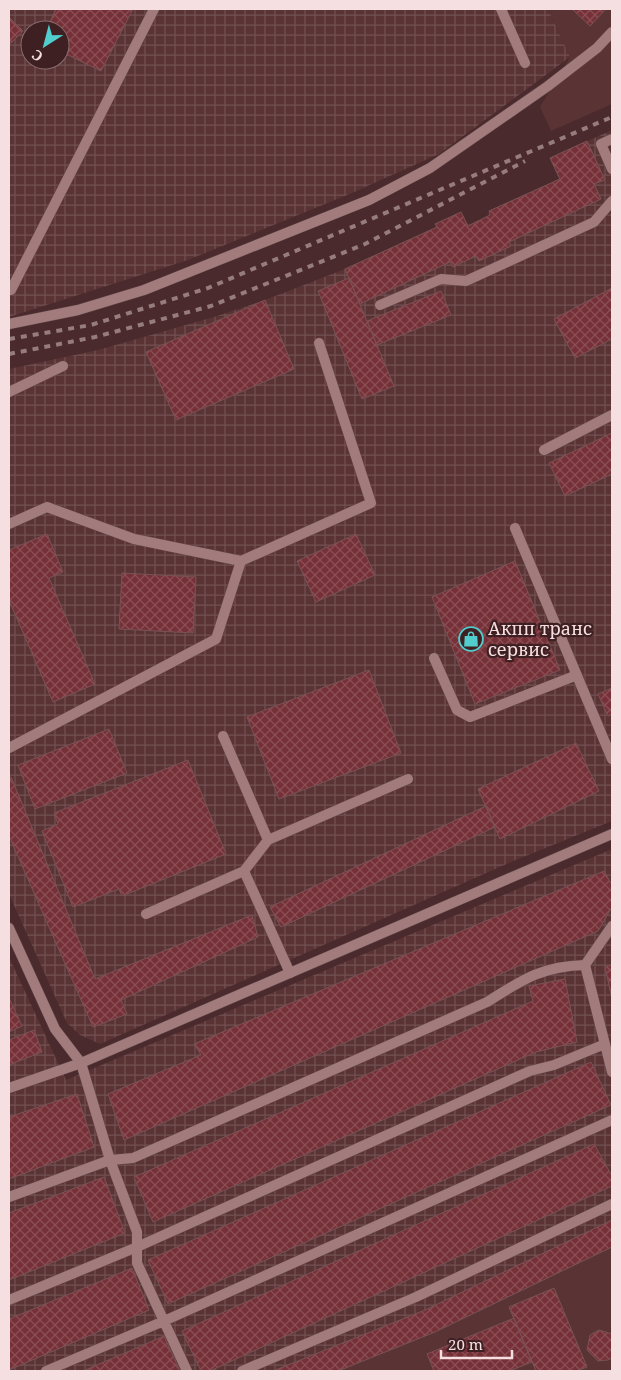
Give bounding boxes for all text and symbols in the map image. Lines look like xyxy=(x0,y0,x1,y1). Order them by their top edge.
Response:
north arrow xyxy=(20,20,70,70)
text: С xyxy=(28,46,46,66)
place label: Акпп транс сервис xyxy=(488,616,592,661)
shop icon: Акпп транс сервис xyxy=(458,626,484,652)
scale bar xyxy=(441,1328,512,1360)
text: 20 m xyxy=(448,1334,483,1354)

